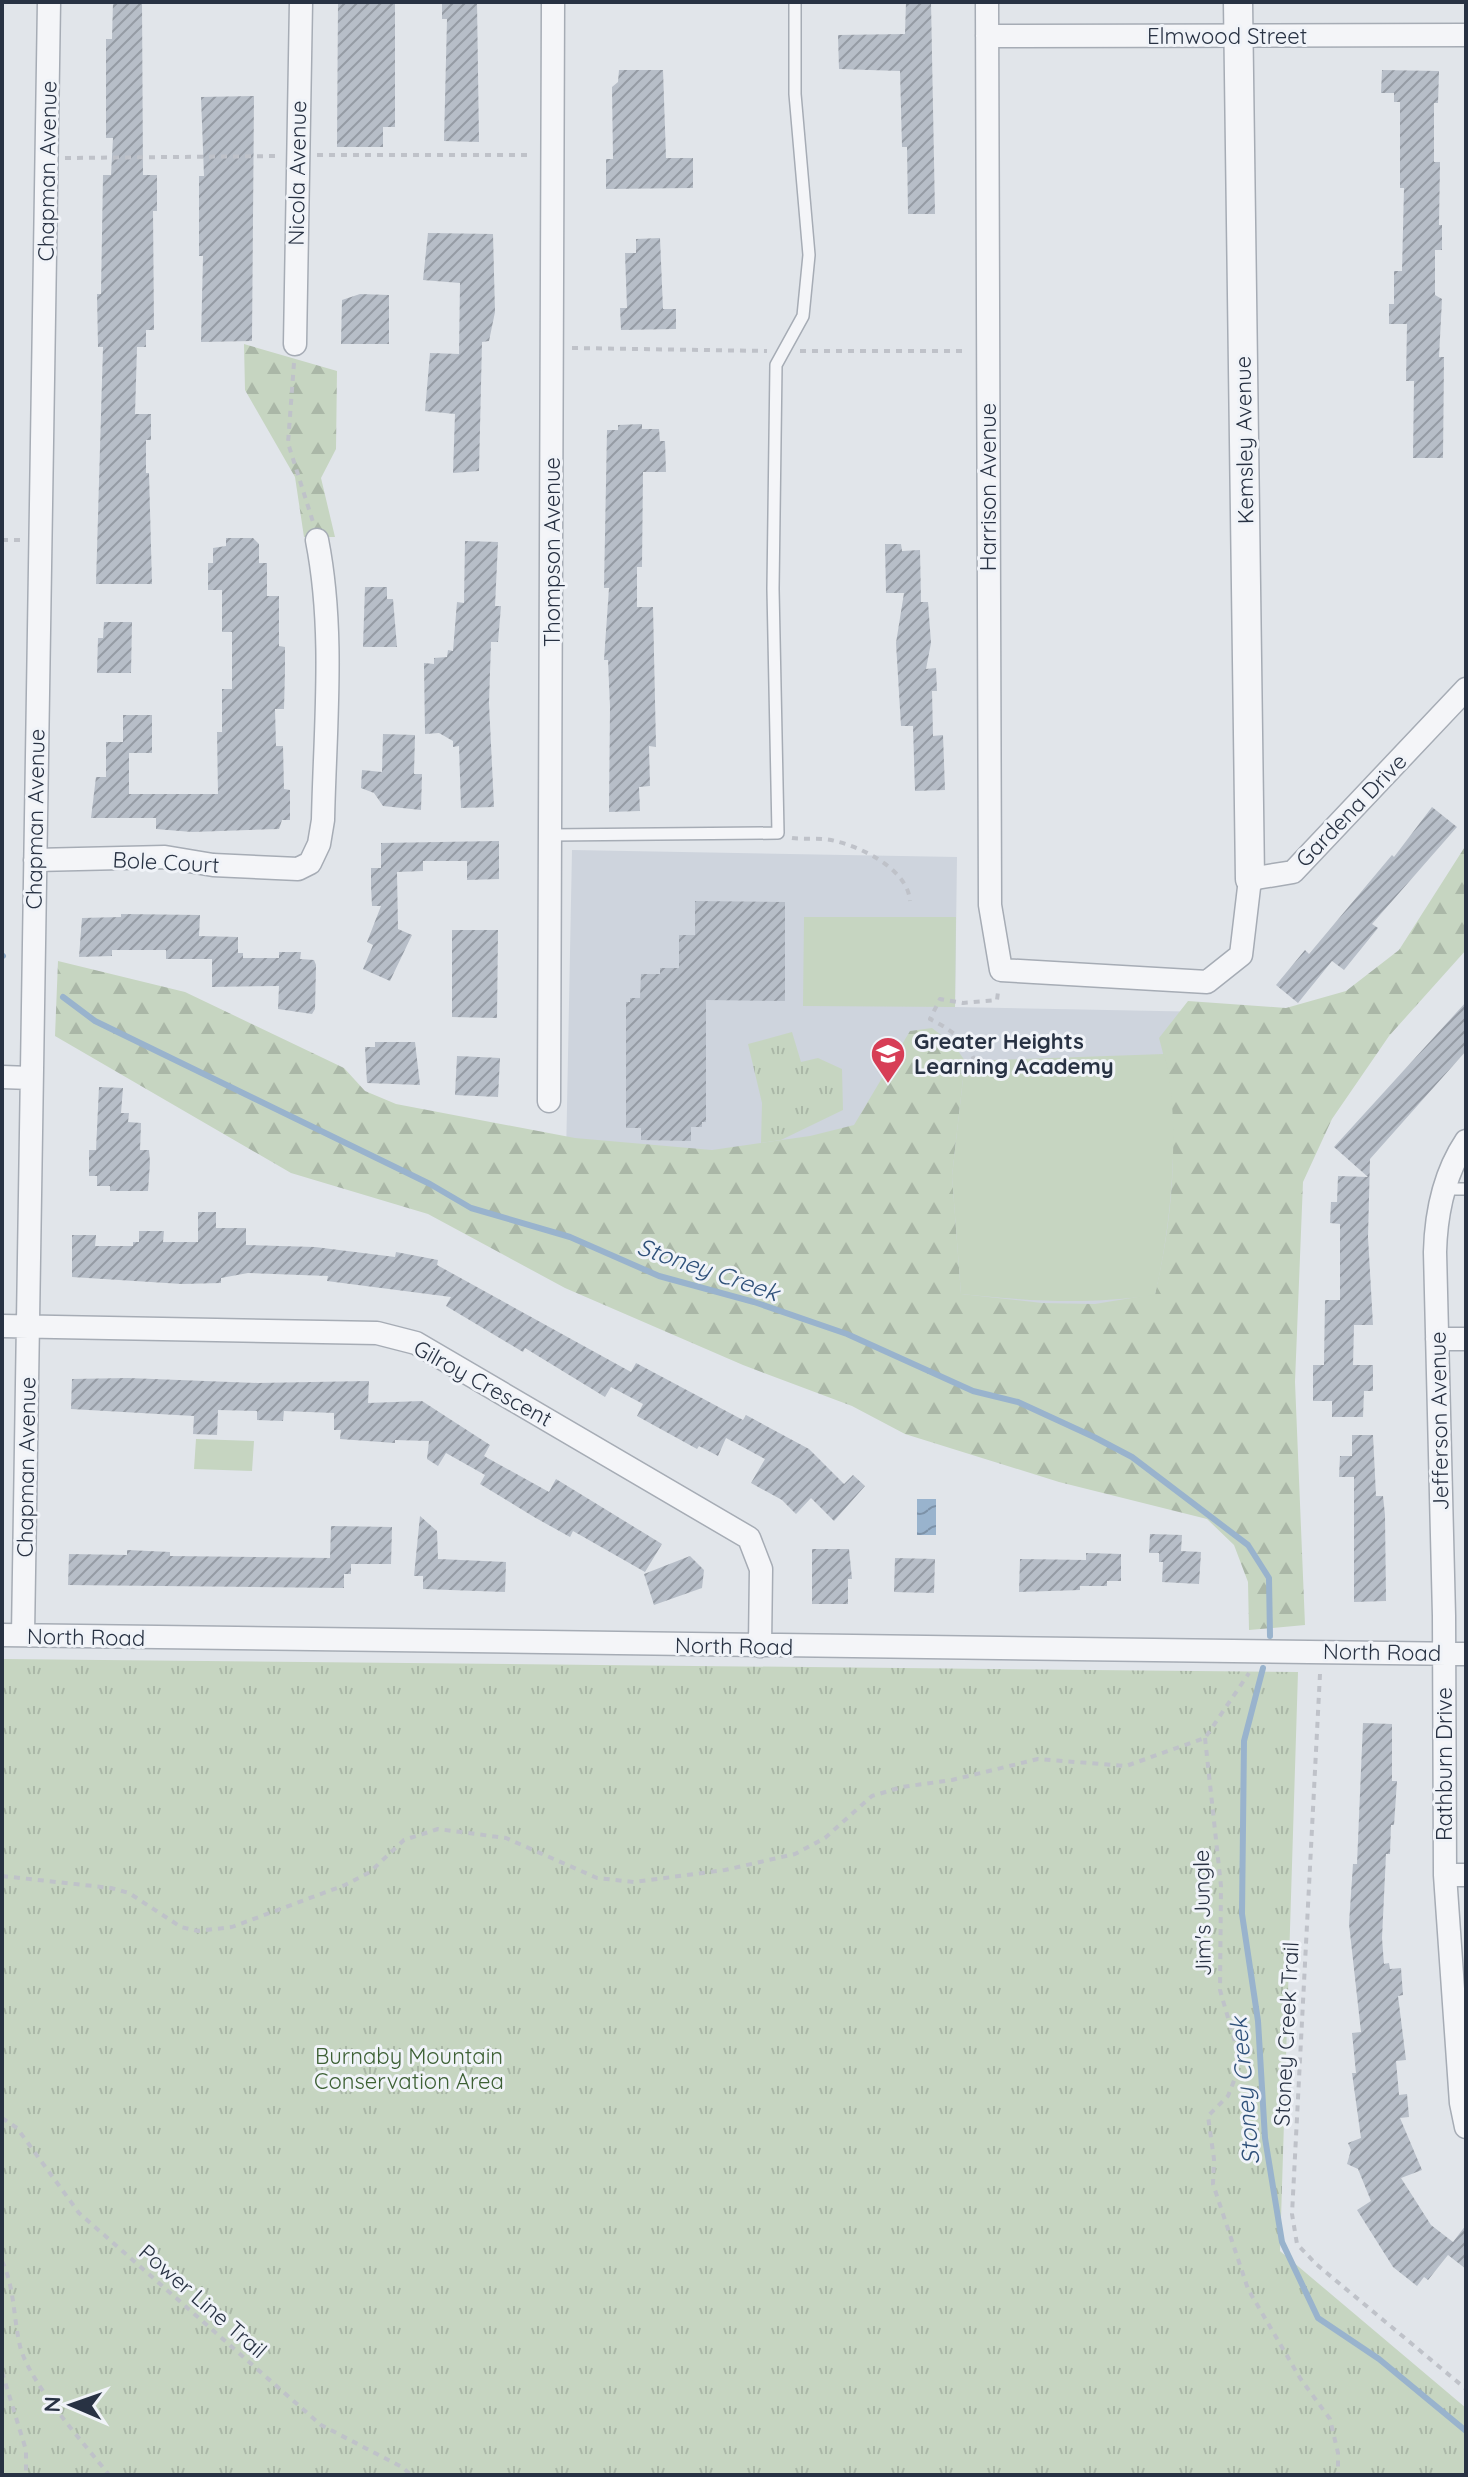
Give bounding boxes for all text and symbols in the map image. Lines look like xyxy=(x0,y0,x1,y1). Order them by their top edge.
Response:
street label: Elmwood Street xyxy=(1147,22,1307,50)
street label: Chapman Avenue xyxy=(31,80,63,262)
street label: Nicola Avenue xyxy=(282,100,312,246)
street label: Kemsley Avenue xyxy=(1229,356,1259,524)
street label: Harrison Avenue xyxy=(974,403,1002,571)
street label: Thompson Avenue xyxy=(538,457,566,647)
street label: Chapman Avenue xyxy=(19,728,51,910)
street label: Gardena Drive xyxy=(1290,747,1412,873)
street label: Bole Court xyxy=(112,845,220,879)
place label: Greater Heights Learning Academy xyxy=(914,1027,1114,1080)
school or university icon: Greater Heights Learning Academy xyxy=(869,1035,907,1085)
water label: Stoney Creek xyxy=(634,1231,785,1308)
street label: Jefferson Avenue xyxy=(1423,1331,1455,1511)
street label: Gilroy Crescent xyxy=(409,1333,557,1433)
street label: Chapman Avenue xyxy=(10,1376,42,1558)
street label: North Road xyxy=(27,1622,145,1652)
street label: North Road xyxy=(675,1631,793,1661)
street label: North Road xyxy=(1323,1637,1441,1667)
street label: Rathburn Drive xyxy=(1430,1687,1458,1841)
street label: Jim's Jungle xyxy=(1187,1849,1217,1977)
street label: Stoney Creek Trail xyxy=(1267,1941,1305,2127)
water label: Stoney Creek xyxy=(1222,2014,1265,2166)
park label: Burnaby Mountain Conservation Area xyxy=(314,2042,504,2095)
street label: Power Line Trail xyxy=(133,2238,273,2364)
north arrow xyxy=(32,2365,112,2445)
text: N xyxy=(38,2396,66,2413)

